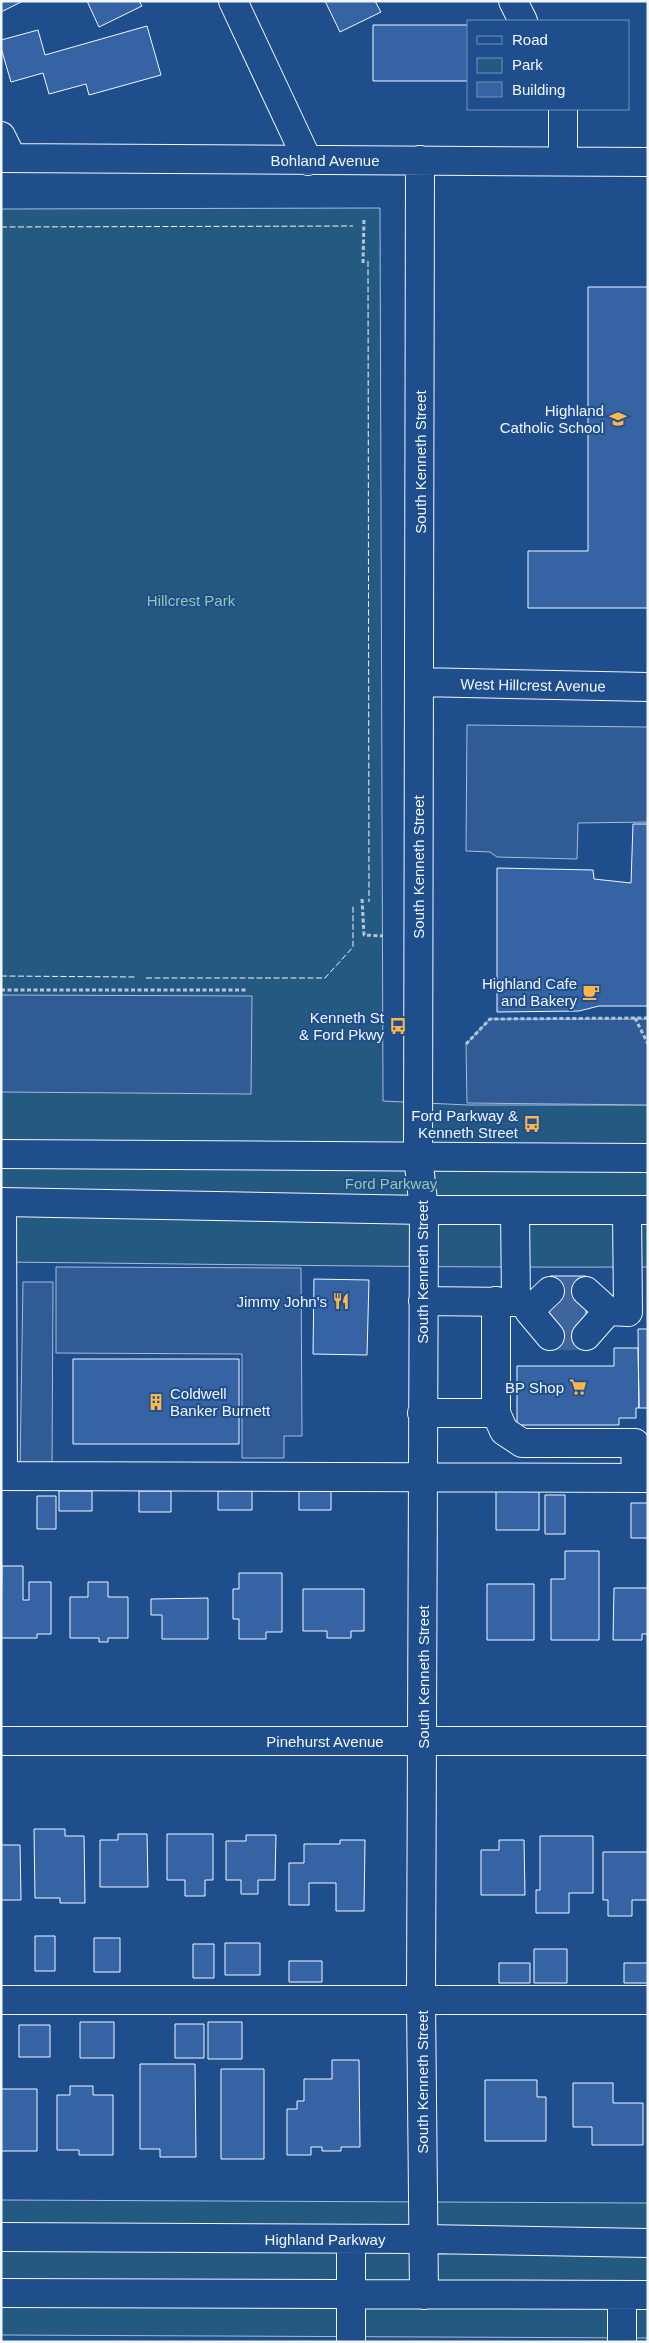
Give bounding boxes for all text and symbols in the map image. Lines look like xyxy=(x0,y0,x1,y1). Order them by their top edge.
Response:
legend xyxy=(467,20,629,110)
text: Road xyxy=(512,31,548,48)
text: Park xyxy=(512,56,543,73)
text: Building xyxy=(512,81,565,98)
street label: Bohland Avenue xyxy=(271,152,380,169)
street label: South Kenneth Street xyxy=(412,389,429,534)
place label: Highland Catholic School xyxy=(500,402,604,436)
school or university icon: Highland Catholic School xyxy=(608,409,628,429)
park label: Hillcrest Park xyxy=(147,592,236,609)
street label: West Hillcrest Avenue xyxy=(460,675,606,695)
street label: South Kenneth Street xyxy=(410,794,427,939)
place label: Highland Cafe and Bakery xyxy=(482,975,577,1009)
cafe icon: Highland Cafe and Bakery xyxy=(581,982,601,1002)
place label: Kenneth St & Ford Pkwy xyxy=(299,1009,385,1043)
bus stop icon: Kenneth St & Ford Pkwy xyxy=(388,1016,408,1036)
place label: Ford Parkway & Kenneth Street xyxy=(411,1107,519,1141)
bus stop icon: Ford Parkway & Kenneth Street xyxy=(522,1114,542,1134)
park label: Ford Parkway xyxy=(345,1175,438,1192)
street label: South Kenneth Street xyxy=(414,1199,431,1344)
restaurant icon: Jimmy John's xyxy=(331,1291,351,1311)
place label: Jimmy John's xyxy=(237,1293,327,1310)
supermarket icon: BP Shop xyxy=(568,1377,588,1397)
place label: BP Shop xyxy=(505,1379,564,1396)
place label: Coldwell Banker Burnett xyxy=(170,1385,271,1419)
building icon: Coldwell Banker Burnett xyxy=(146,1392,166,1412)
street label: South Kenneth Street xyxy=(415,1604,432,1749)
street label: Pinehurst Avenue xyxy=(266,1733,384,1750)
street label: South Kenneth Street xyxy=(414,2009,431,2154)
street label: Highland Parkway xyxy=(265,2231,386,2248)

